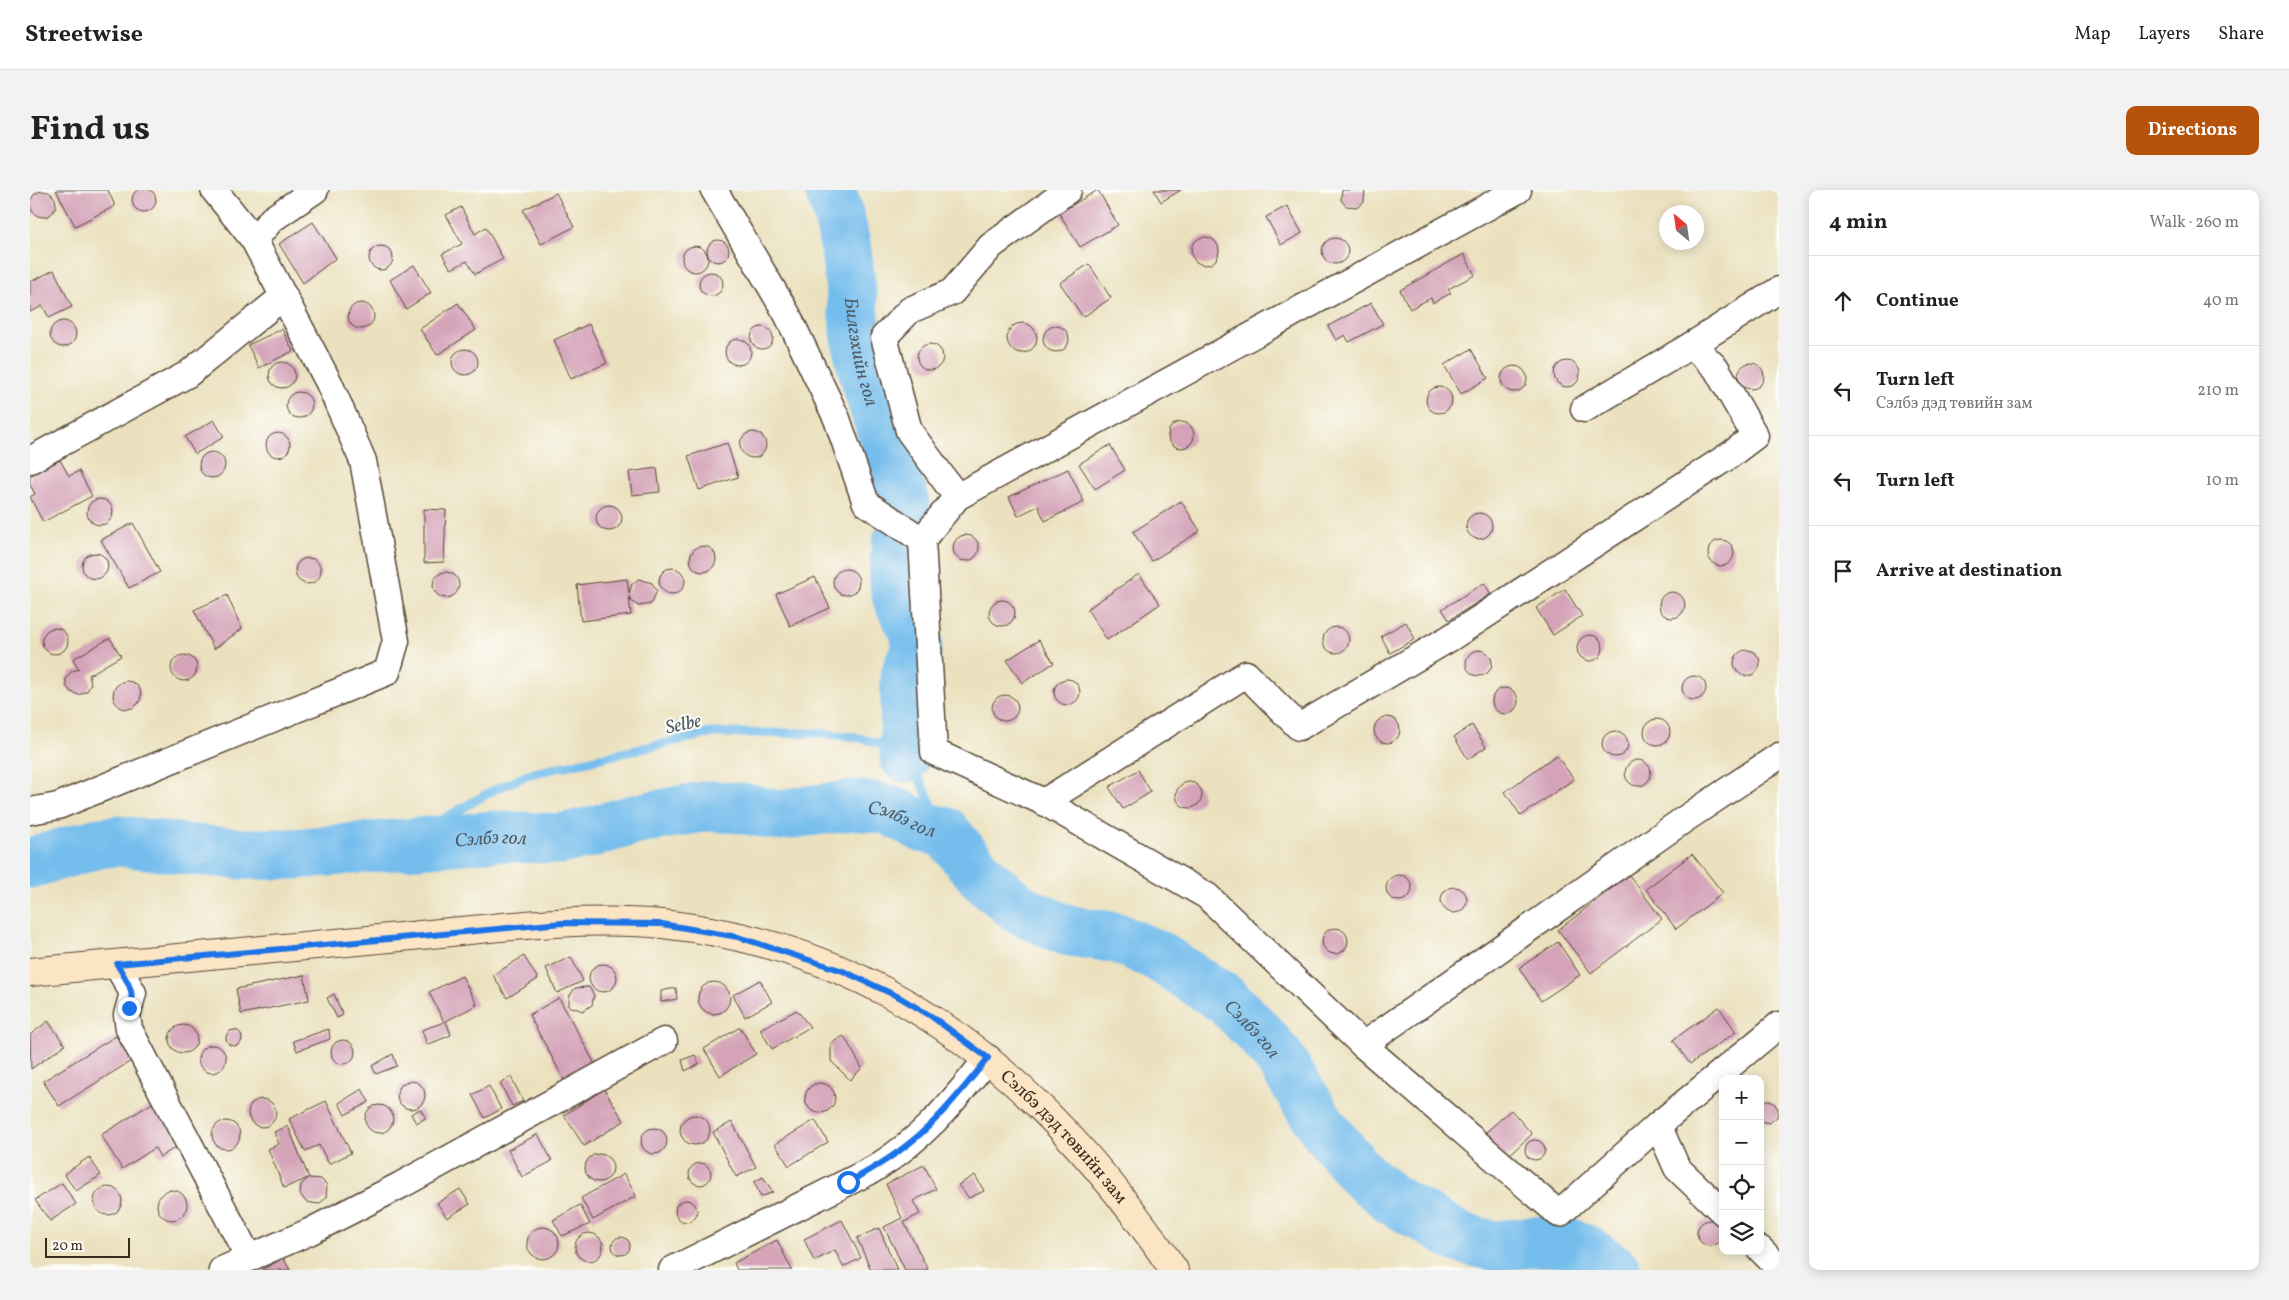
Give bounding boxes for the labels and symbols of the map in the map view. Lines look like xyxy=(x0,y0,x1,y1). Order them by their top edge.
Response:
north arrow xyxy=(1659,205,1704,250)
water label: Билгэхийн гол xyxy=(837,296,884,410)
water label: Selbe xyxy=(663,709,704,741)
water label: Сэлбэ гол xyxy=(866,796,938,845)
water label: Сэлбэ гол xyxy=(454,825,527,855)
water label: Сэлбэ гол xyxy=(1218,994,1286,1065)
route end xyxy=(118,997,141,1020)
street label: Сэлбэ дэд төвийн зам xyxy=(994,1065,1133,1210)
route start xyxy=(837,1171,860,1194)
scale bar xyxy=(45,1235,130,1258)

